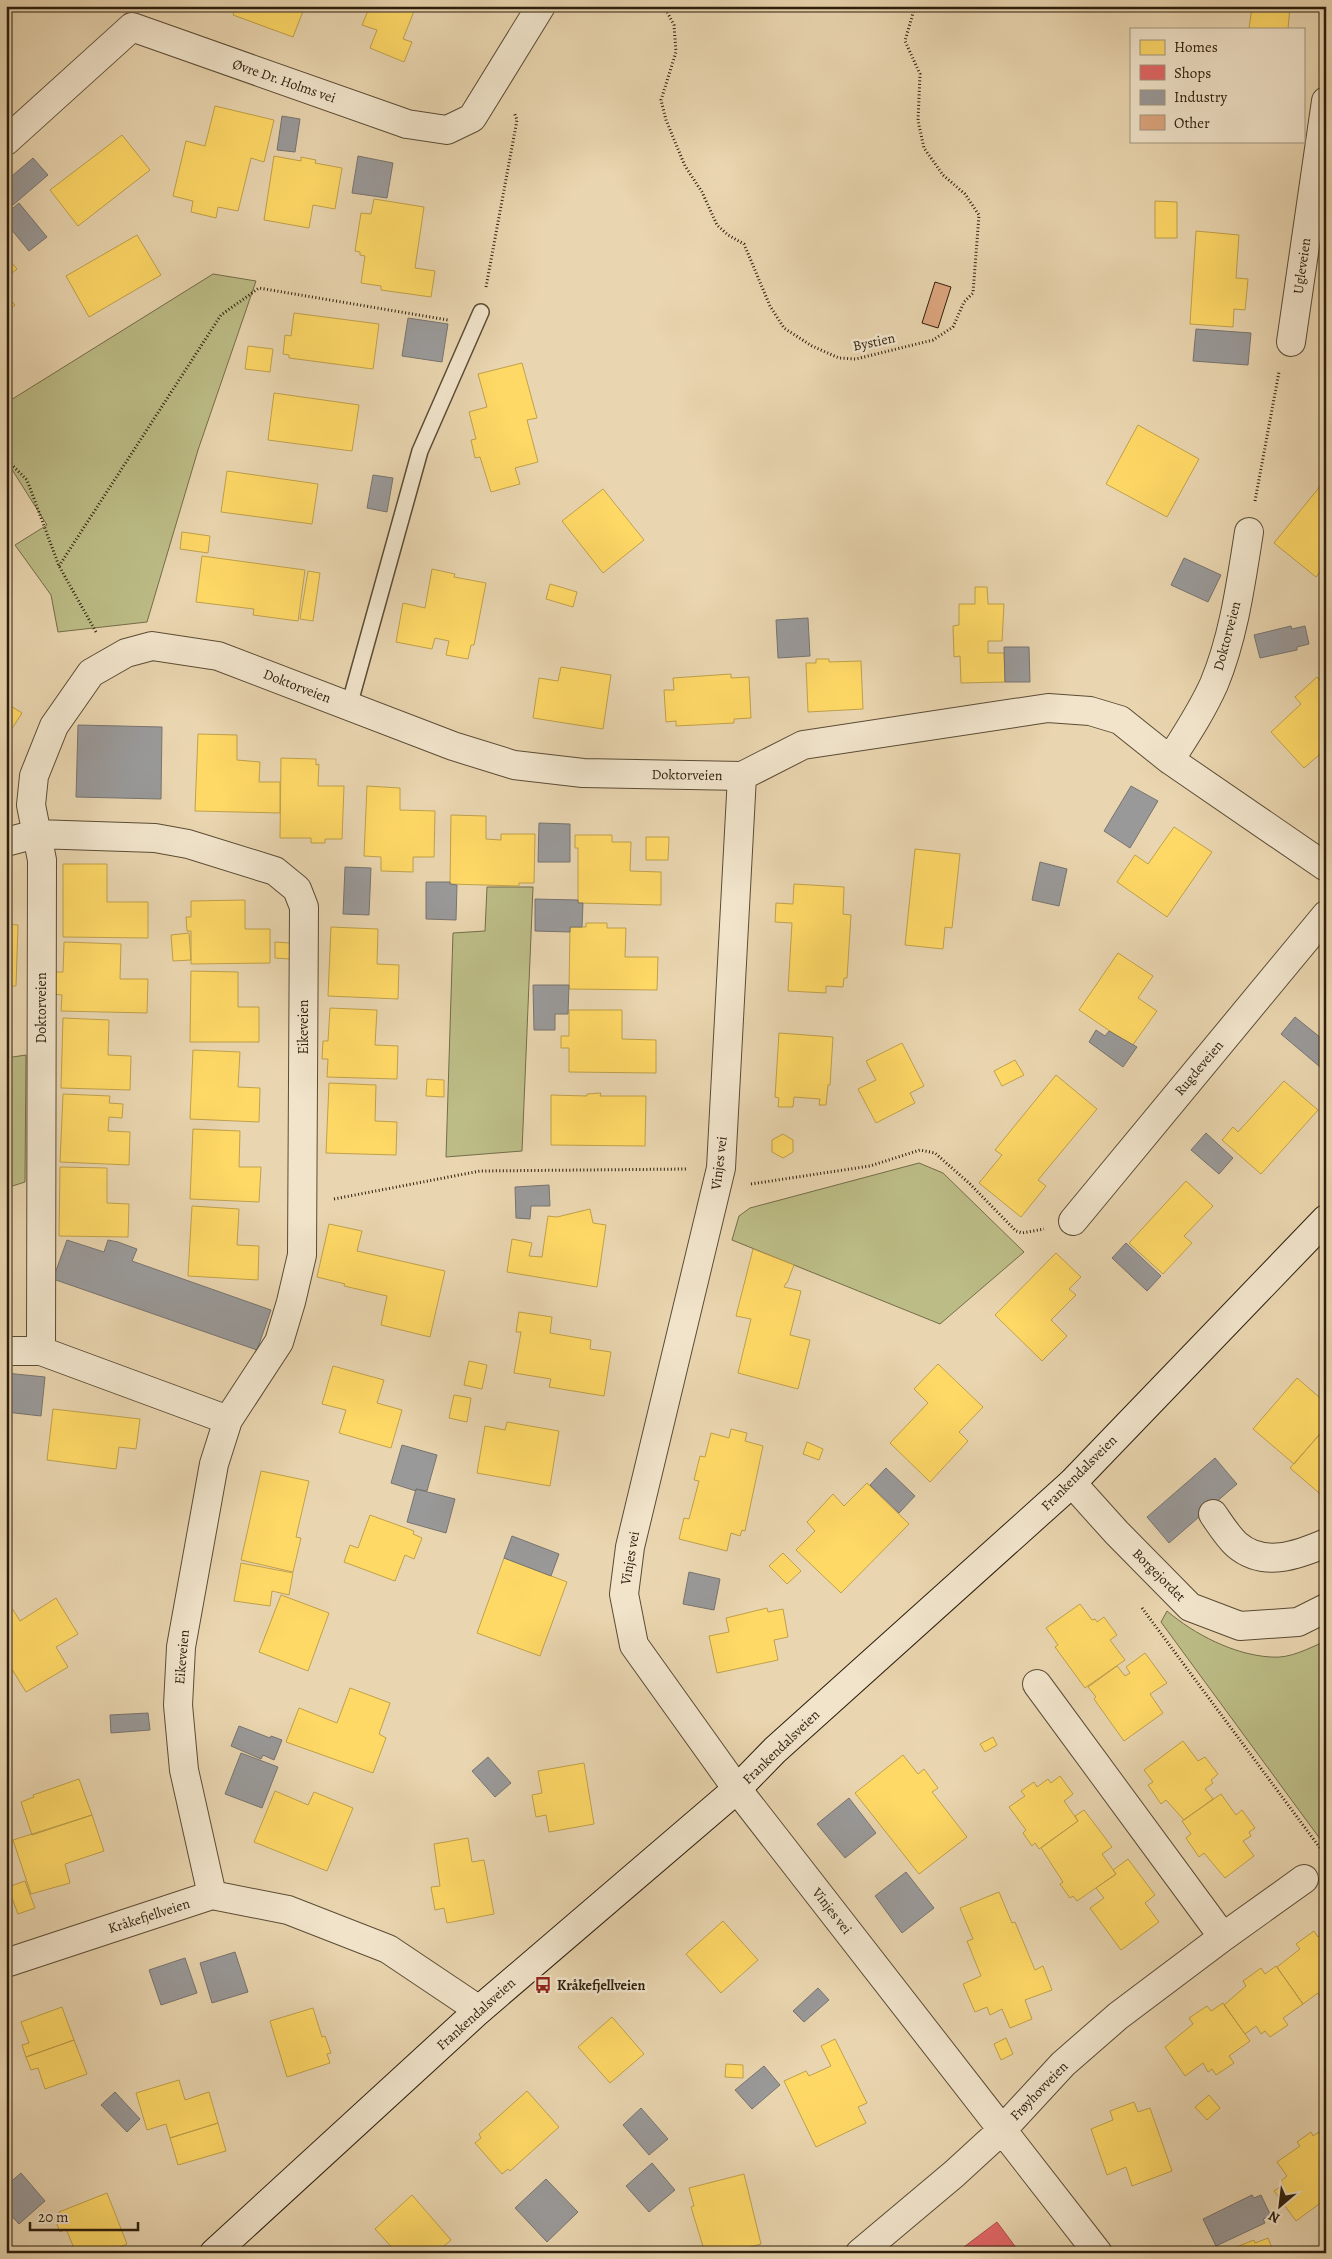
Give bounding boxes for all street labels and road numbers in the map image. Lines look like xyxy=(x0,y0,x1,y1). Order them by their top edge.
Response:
street label: Øvre Dr. Holms vei xyxy=(230,54,338,108)
street label: Ugleveien xyxy=(1289,236,1315,295)
street label: Bystien xyxy=(851,328,897,356)
street label: Doktorveien xyxy=(1209,599,1245,673)
street label: Doktorveien xyxy=(260,664,334,708)
street label: Doktorveien xyxy=(651,765,723,785)
street label: Doktorveien xyxy=(32,972,51,1044)
street label: Eikeveien xyxy=(294,999,313,1054)
street label: Rugdeveien xyxy=(1170,1036,1228,1100)
street label: Vinjes vei xyxy=(706,1135,732,1192)
street label: Frankendalsveien xyxy=(1037,1431,1121,1515)
street label: Vinjes vei xyxy=(616,1530,644,1587)
street label: Borgejordet xyxy=(1128,1544,1190,1606)
street label: Eikeveien xyxy=(170,1628,194,1685)
street label: Frankendalsveien xyxy=(738,1705,824,1789)
street label: Vinjes vei xyxy=(807,1883,856,1938)
street label: Kråkefjellveien xyxy=(106,1894,193,1938)
street label: Frankendalsveien xyxy=(432,1973,520,2055)
street label: Frøyhovveien xyxy=(1006,2057,1072,2125)

